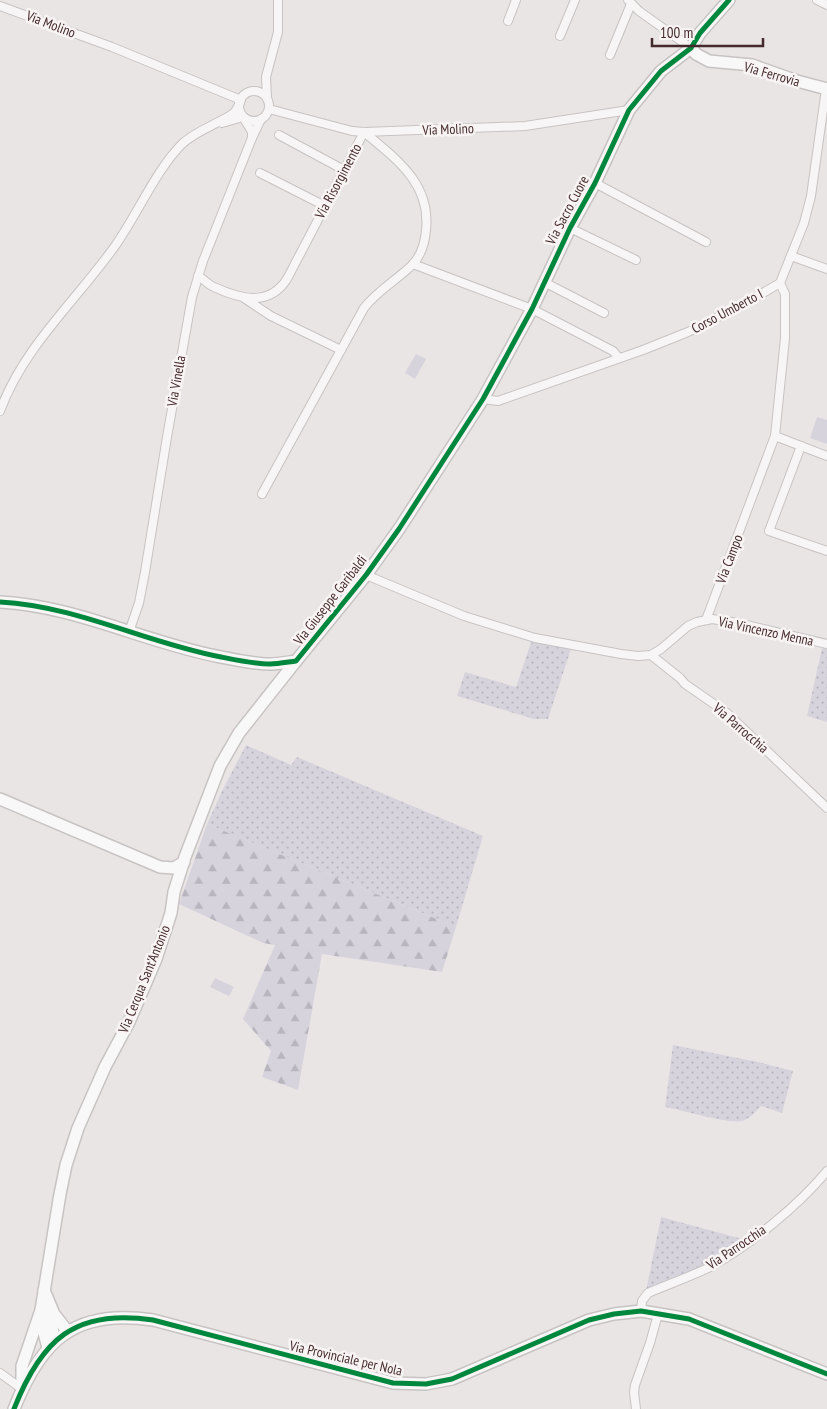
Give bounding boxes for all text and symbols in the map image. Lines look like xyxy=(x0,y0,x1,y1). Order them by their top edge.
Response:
street label: Via Molino xyxy=(23,6,78,42)
scale bar xyxy=(652,15,763,47)
text: 100 m xyxy=(660,23,693,42)
street label: Via Ferrovia xyxy=(741,57,802,91)
street label: Via Molino xyxy=(421,119,474,139)
street label: Via Risorgimento xyxy=(310,140,365,222)
street label: Via Sacro Cuore xyxy=(541,172,593,248)
street label: Corso Umberto I xyxy=(688,285,766,337)
street label: Via Vinella xyxy=(163,354,189,409)
street label: Via Campo xyxy=(711,532,747,587)
street label: Via Giuseppe Garibaldi xyxy=(289,552,371,649)
street label: Via Vincenzo Menna xyxy=(716,612,815,650)
street label: Via Parrocchia xyxy=(709,698,773,757)
street label: Via Cerqua Sant'Antonio xyxy=(114,922,174,1037)
street label: Via Parrocchia xyxy=(702,1221,769,1274)
street label: Via Provinciale per Nola xyxy=(287,1336,404,1380)

